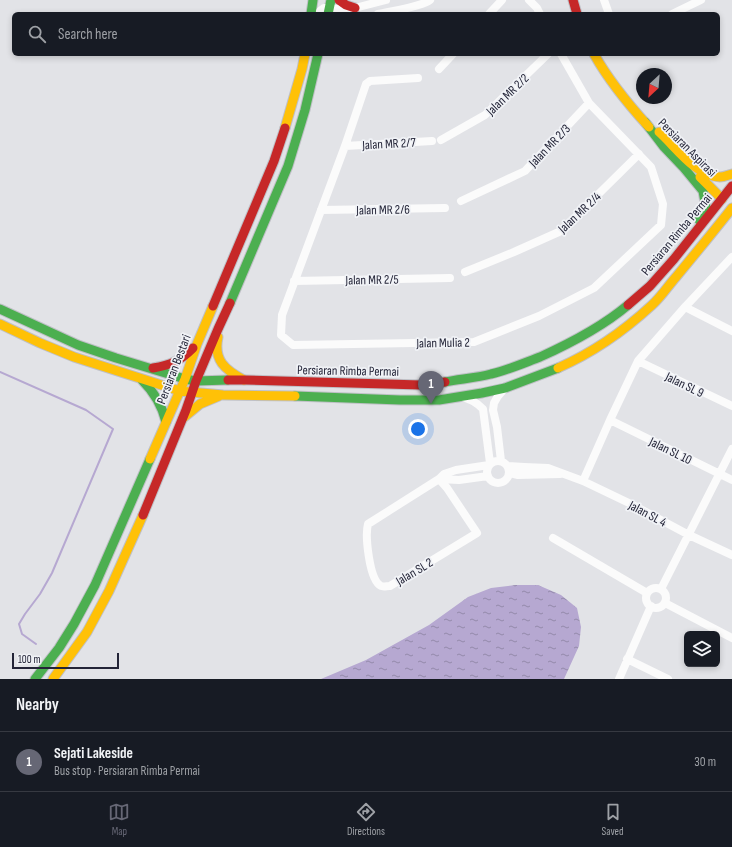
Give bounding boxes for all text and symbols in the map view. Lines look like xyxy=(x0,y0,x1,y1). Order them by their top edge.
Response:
search box xyxy=(12,12,720,56)
icon: search xyxy=(26,23,48,45)
text: Search here xyxy=(58,25,118,44)
north arrow xyxy=(636,68,672,104)
street label: Jalan MR 2/2 xyxy=(482,70,532,120)
street label: Persiaran Aspirasi xyxy=(655,115,720,180)
street label: Jalan MR 2/3 xyxy=(525,121,574,171)
street label: Jalan MR 2/7 xyxy=(361,135,417,153)
street label: Jalan MR 2/4 xyxy=(554,188,605,237)
street label: Persiaran Rimba Permai xyxy=(638,190,716,279)
street label: Jalan MR 2/6 xyxy=(355,202,410,218)
street label: Jalan MR 2/5 xyxy=(344,272,399,288)
street label: Persiaran Bestari xyxy=(153,332,195,406)
street label: Jalan Mulia 2 xyxy=(415,335,470,351)
street label: Persiaran Rimba Permai xyxy=(297,362,399,380)
street label: Jalan SL 9 xyxy=(662,368,707,401)
pin: 1 xyxy=(418,371,444,404)
your location xyxy=(408,419,428,439)
street label: Jalan SL 10 xyxy=(646,433,695,468)
street label: Jalan SL 4 xyxy=(625,497,670,531)
street label: Jalan SL 2 xyxy=(392,555,436,590)
map controls xyxy=(684,631,720,667)
button: layers xyxy=(684,631,720,667)
scale bar xyxy=(12,651,119,670)
text: 100 m xyxy=(18,653,40,666)
text: Nearby xyxy=(16,695,59,715)
text: Sejati Lakeside xyxy=(54,744,133,763)
text: 1 xyxy=(26,754,32,770)
text: 30 m xyxy=(694,754,716,770)
text: Bus stop · Persiaran Rimba Permai xyxy=(54,763,200,779)
tab: Map xyxy=(108,801,130,838)
tab: Directions xyxy=(347,801,385,838)
tab: Saved xyxy=(602,801,624,838)

